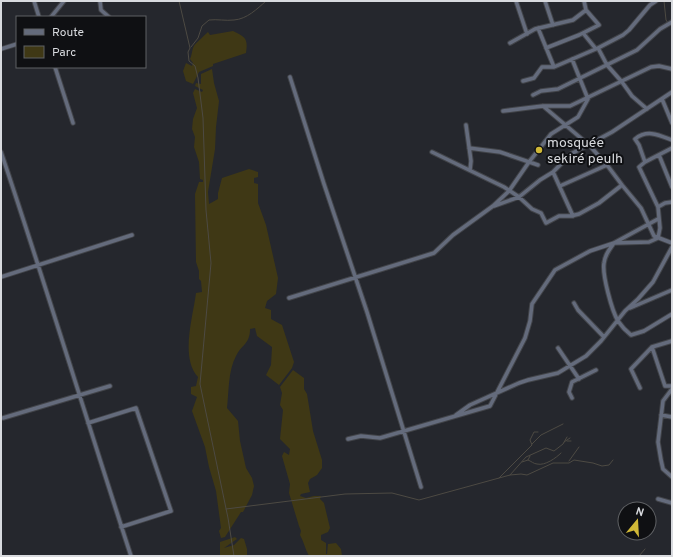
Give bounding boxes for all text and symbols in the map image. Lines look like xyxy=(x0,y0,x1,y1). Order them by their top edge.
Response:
legend xyxy=(16,16,146,68)
text: Route xyxy=(52,25,84,41)
text: Parc xyxy=(52,45,76,61)
place label: mosquée sekiré peulh xyxy=(547,135,623,168)
marker: mosquée sekiré peulh xyxy=(534,145,544,155)
north arrow xyxy=(617,501,657,541)
text: N xyxy=(634,505,646,520)

